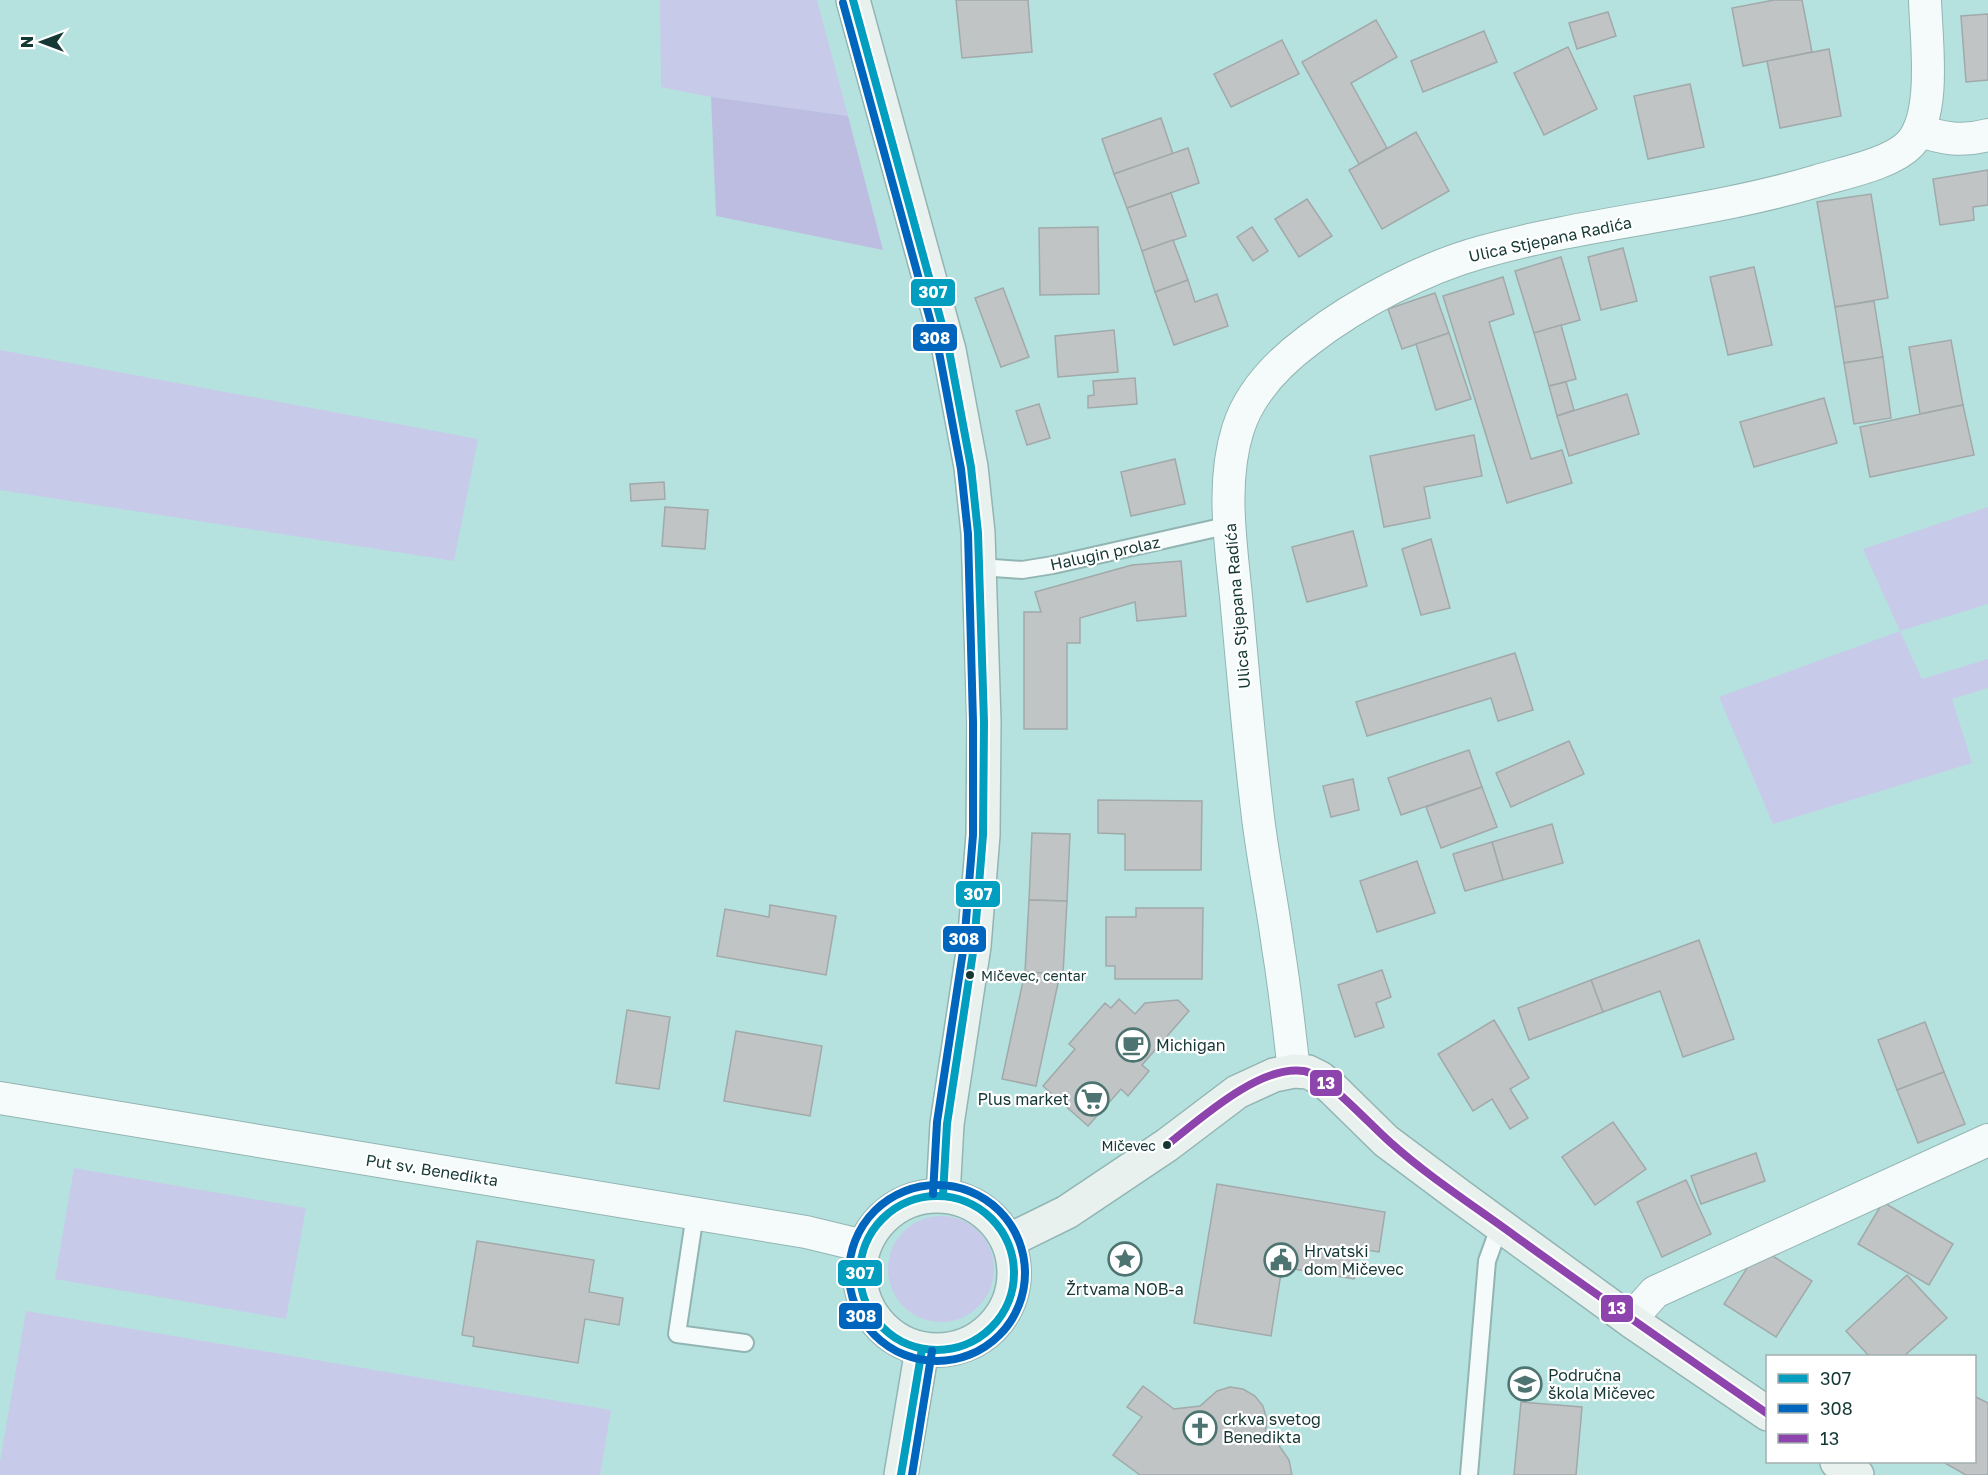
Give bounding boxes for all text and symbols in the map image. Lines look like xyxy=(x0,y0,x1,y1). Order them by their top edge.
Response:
north arrow xyxy=(12,12,72,72)
text: N xyxy=(17,36,37,48)
street label: Ulica Stjepana Radića xyxy=(1467,212,1633,266)
line badge: 307 xyxy=(910,278,956,307)
text: 307 xyxy=(919,282,948,302)
line badge: 308 xyxy=(912,323,958,352)
text: 308 xyxy=(920,328,950,348)
street label: Ulica Stjepana Radića xyxy=(1220,522,1254,690)
street label: Halugin prolaz xyxy=(1048,532,1162,574)
line badge: 307 xyxy=(955,880,1001,908)
text: 307 xyxy=(964,884,993,904)
line badge: 308 xyxy=(942,925,987,953)
text: 308 xyxy=(949,929,979,949)
place label: Mičevec, centar xyxy=(981,967,1087,984)
marker: Mičevec, centar xyxy=(964,969,976,981)
cafe icon: Michigan xyxy=(1115,1027,1151,1063)
place label: Michigan xyxy=(1156,1035,1226,1055)
line badge: 13 xyxy=(1309,1069,1343,1097)
text: 13 xyxy=(1317,1073,1335,1093)
supermarket icon: Plus market xyxy=(1074,1081,1110,1117)
place label: Plus market xyxy=(977,1089,1069,1109)
place label: Mičevec xyxy=(1101,1137,1156,1154)
marker: Mičevec xyxy=(1161,1139,1173,1151)
street label: Put sv. Benedikta xyxy=(364,1150,500,1190)
place icon: Žrtvama NOB-a xyxy=(1107,1241,1143,1277)
place label: Hrvatski dom Mičevec xyxy=(1304,1241,1404,1279)
public building icon: Hrvatski dom Mičevec xyxy=(1263,1242,1299,1278)
line badge: 307 xyxy=(837,1259,883,1287)
text: 307 xyxy=(846,1263,875,1283)
place label: Žrtvama NOB-a xyxy=(1066,1279,1184,1299)
line badge: 13 xyxy=(1600,1294,1634,1323)
text: 13 xyxy=(1608,1298,1626,1318)
line badge: 308 xyxy=(838,1302,883,1330)
text: 308 xyxy=(846,1306,876,1326)
legend xyxy=(1766,1355,1976,1463)
place label: Područna škola Mičevec xyxy=(1548,1365,1656,1403)
school or university icon: Područna škola Mičevec xyxy=(1507,1366,1543,1402)
text: 307 xyxy=(1820,1367,1851,1389)
text: 308 xyxy=(1820,1397,1853,1419)
place label: crkva svetog Benedikta xyxy=(1223,1409,1321,1447)
church icon: crkva svetog Benedikta xyxy=(1182,1410,1218,1446)
text: 13 xyxy=(1820,1427,1839,1449)

